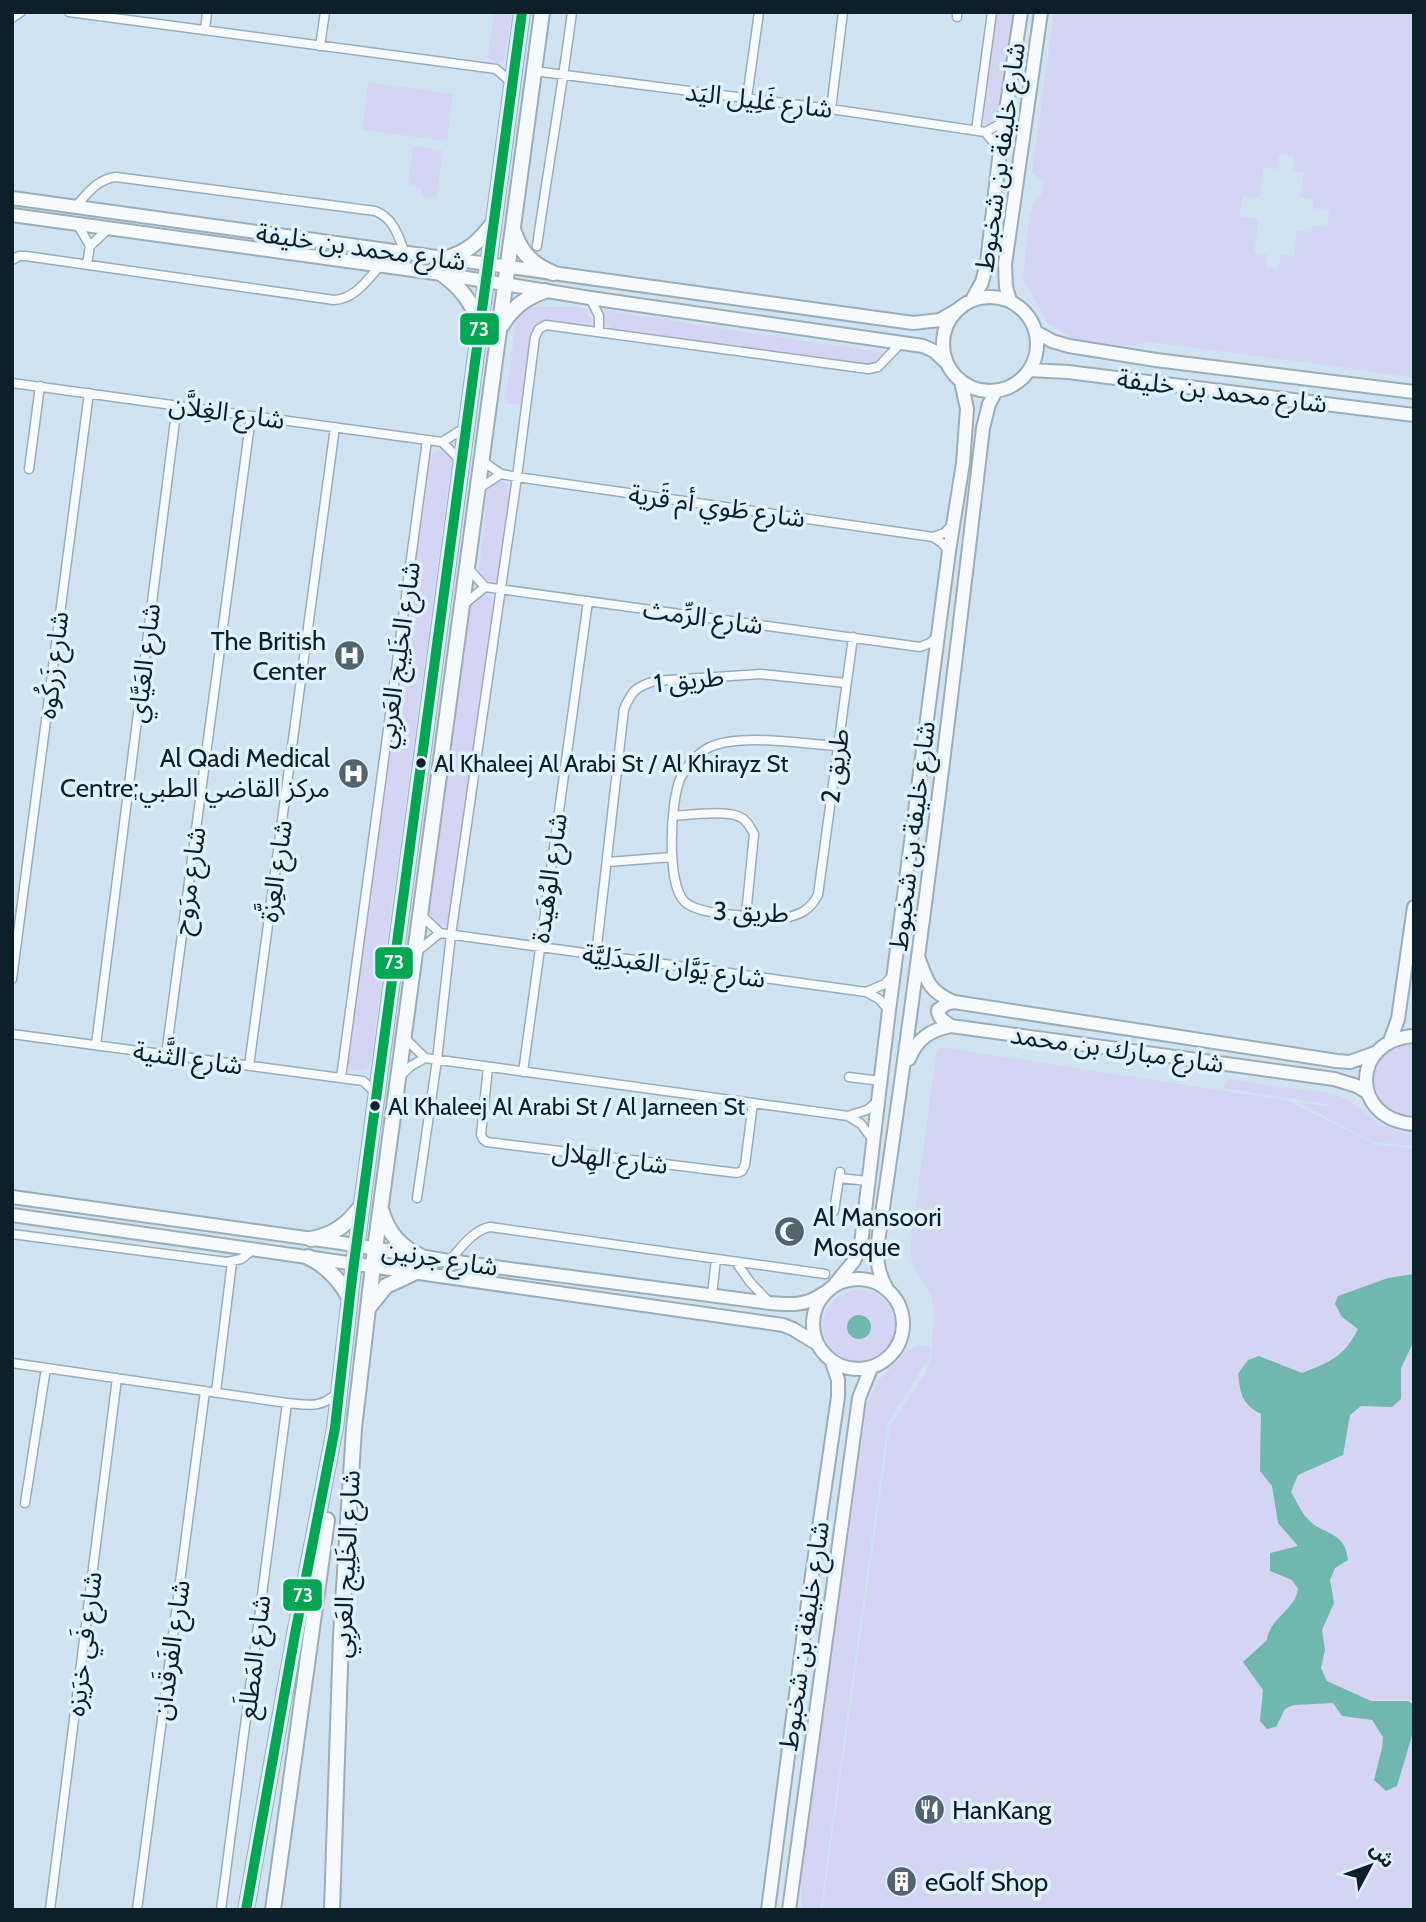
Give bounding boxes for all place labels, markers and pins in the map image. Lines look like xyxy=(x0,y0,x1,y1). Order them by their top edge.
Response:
place label: The British Center xyxy=(211,625,327,687)
hospital icon: The British Center xyxy=(332,639,366,673)
place label: Al Qadi Medical Centre;مركز القاضي الطبي xyxy=(60,742,330,808)
place label: Al Khaleej Al Arabi St / Al Khirayz St xyxy=(434,749,788,778)
hospital icon: Al Qadi Medical Centre;مركز القاضي الطبي xyxy=(336,756,370,790)
marker: Al Khaleej Al Arabi St / Al Khirayz St xyxy=(414,756,428,770)
place label: Al Khaleej Al Arabi St / Al Jarneen St xyxy=(388,1092,745,1121)
marker: Al Khaleej Al Arabi St / Al Jarneen St xyxy=(368,1099,382,1113)
place label: Al Mansoori Mosque xyxy=(813,1201,942,1263)
mosque icon: Al Mansoori Mosque xyxy=(773,1215,807,1249)
restaurant icon: HanKang xyxy=(912,1793,946,1827)
place label: HanKang xyxy=(952,1794,1052,1826)
building icon: eGolf Shop xyxy=(885,1865,919,1899)
place label: eGolf Shop xyxy=(925,1866,1048,1898)

